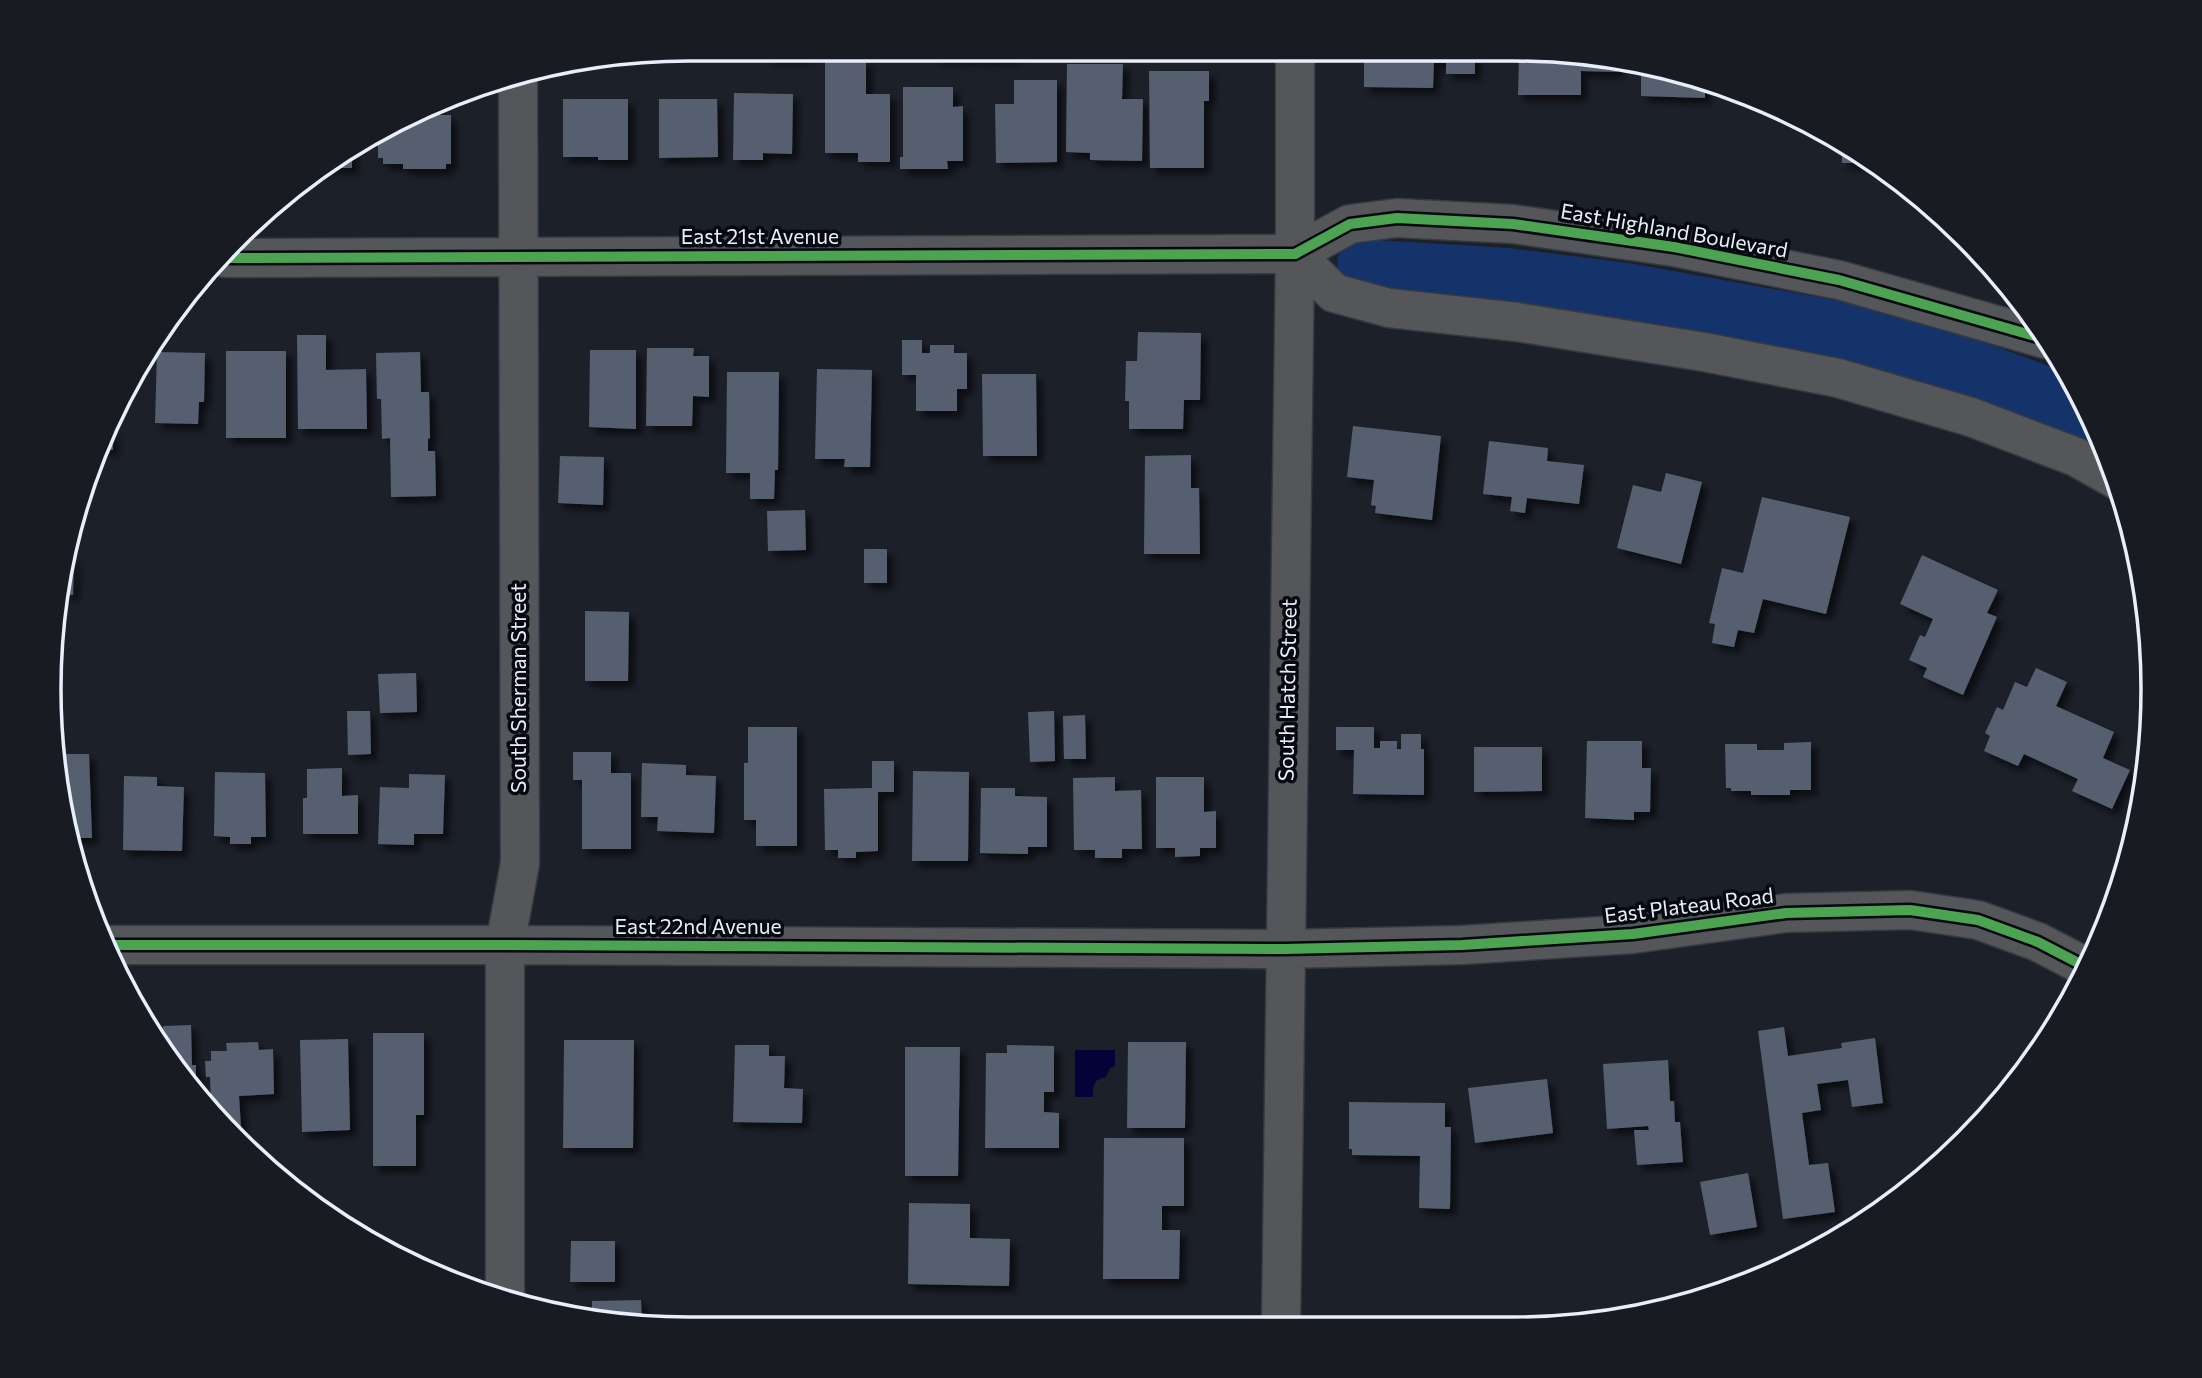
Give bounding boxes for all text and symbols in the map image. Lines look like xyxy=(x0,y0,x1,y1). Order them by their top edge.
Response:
street label: East Highland Boulevard xyxy=(1559,197,1790,262)
street label: East 21st Avenue xyxy=(681,223,839,248)
street label: South Sherman Street xyxy=(505,583,530,793)
street label: South Hatch Street xyxy=(1272,599,1301,781)
street label: East Plateau Road xyxy=(1603,882,1775,927)
street label: East 22nd Avenue xyxy=(614,913,782,938)

